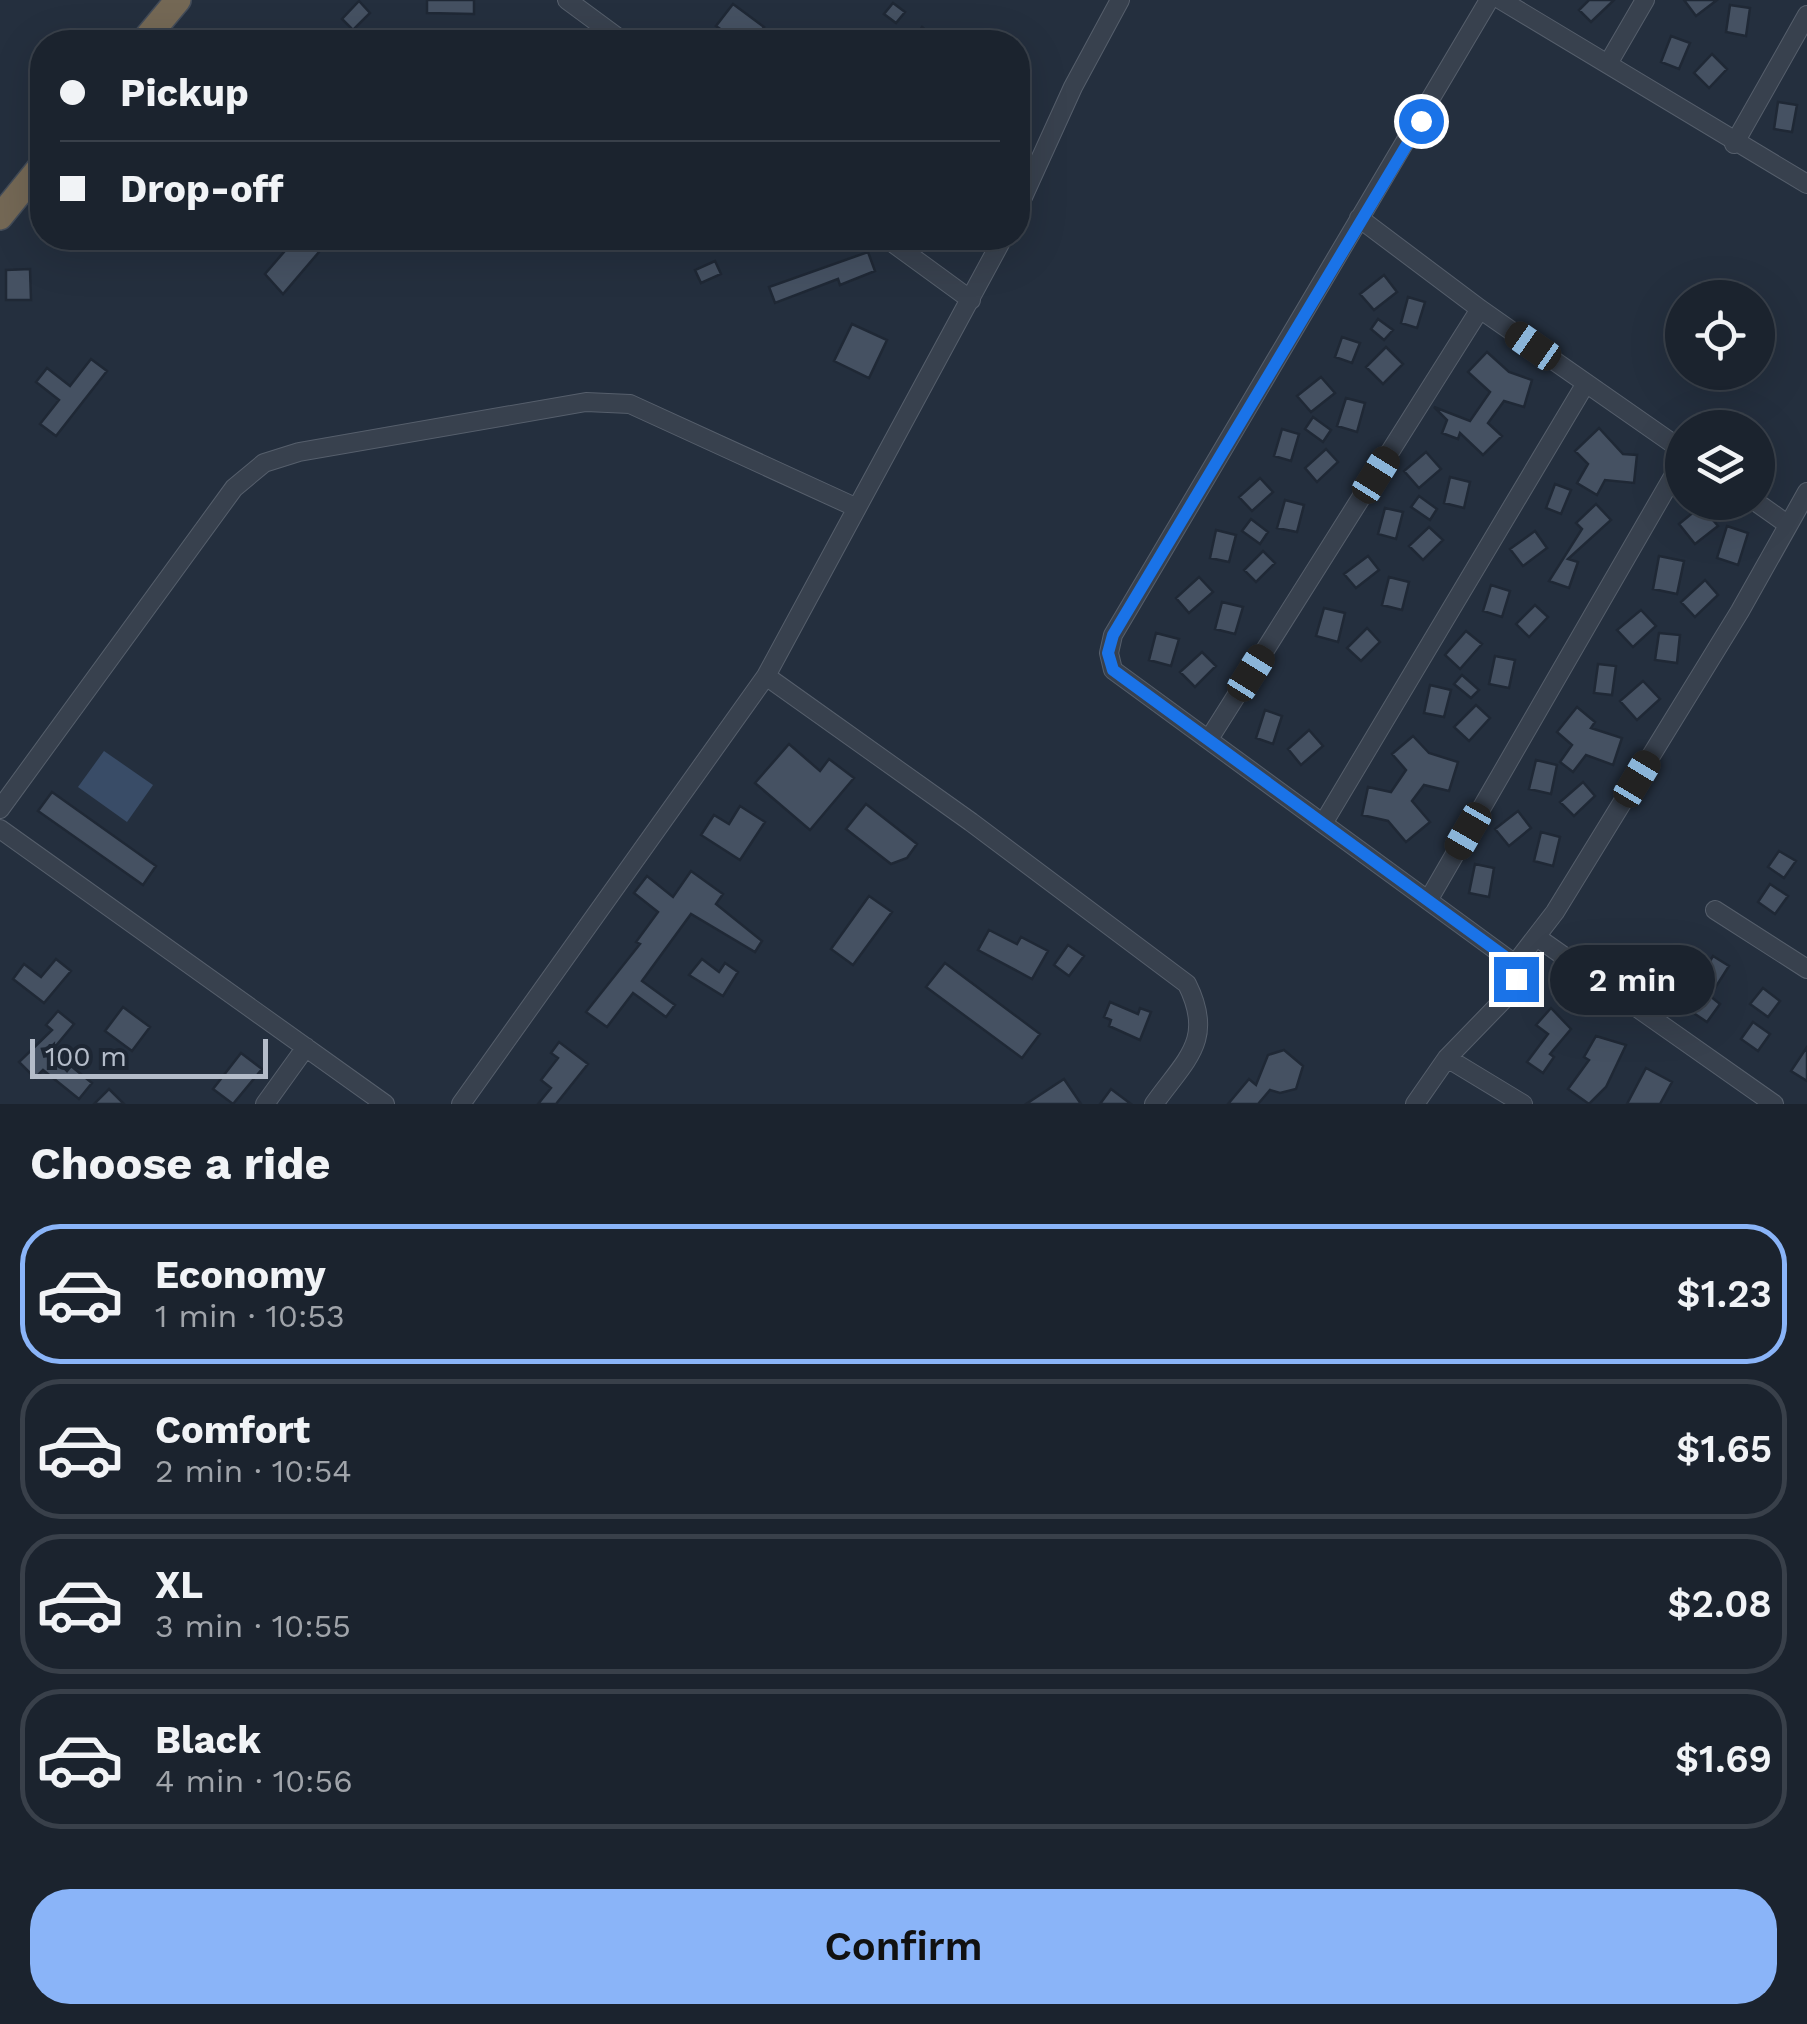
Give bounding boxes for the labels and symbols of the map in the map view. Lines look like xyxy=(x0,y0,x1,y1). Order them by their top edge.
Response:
route start xyxy=(1399,99,1444,144)
car xyxy=(1500,317,1566,375)
car xyxy=(1347,442,1405,508)
car xyxy=(1222,640,1280,706)
car xyxy=(1609,746,1665,812)
car xyxy=(1440,798,1496,864)
callout: 2 min xyxy=(1551,944,1716,1014)
route end xyxy=(1494,957,1539,1002)
scale bar xyxy=(30,1034,268,1078)

